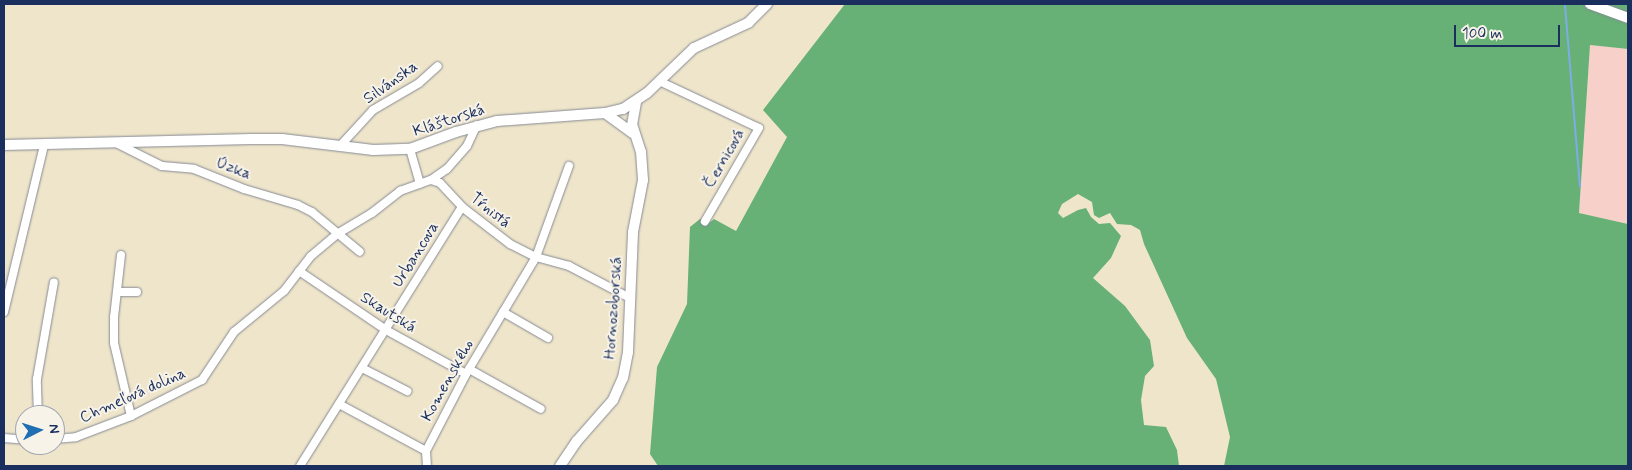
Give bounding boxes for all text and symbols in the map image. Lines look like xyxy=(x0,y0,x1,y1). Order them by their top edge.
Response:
scale bar xyxy=(1457,15,1563,47)
text: 100 m xyxy=(1462,24,1502,44)
street label: Silvánska xyxy=(360,57,422,109)
street label: Kláštorská xyxy=(411,100,487,142)
street label: Černicová xyxy=(700,126,750,192)
street label: Úzka xyxy=(212,153,254,185)
street label: Tŕnistá xyxy=(466,189,514,233)
street label: Urbancova xyxy=(388,219,444,291)
street label: Hornozoborská xyxy=(601,256,627,360)
street label: Skautská xyxy=(356,288,420,338)
street label: Komenského xyxy=(418,337,478,425)
street label: Chmeľová dolina xyxy=(77,364,189,428)
north arrow xyxy=(15,405,65,455)
text: N xyxy=(45,423,63,434)

